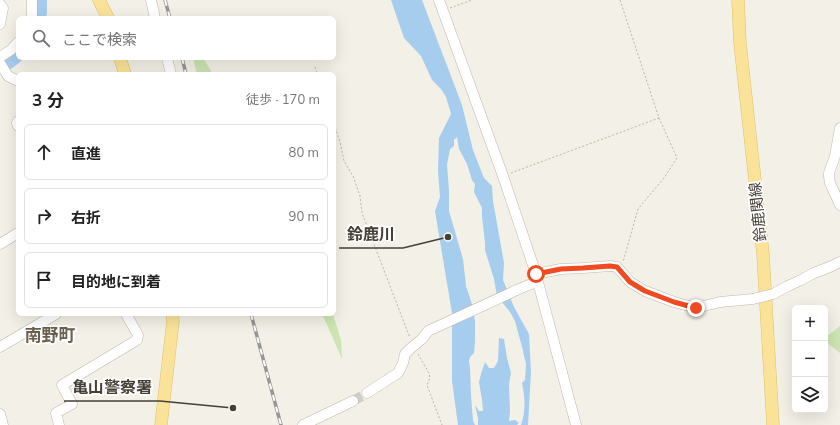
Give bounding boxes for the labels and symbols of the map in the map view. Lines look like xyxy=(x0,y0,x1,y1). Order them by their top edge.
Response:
street label: 鈴鹿関線 xyxy=(745,181,770,243)
callout: 鈴鹿川 xyxy=(339,220,403,248)
text: 鈴鹿川 xyxy=(347,224,395,244)
route start xyxy=(527,265,545,283)
route end xyxy=(687,299,705,317)
district label: 南野町 xyxy=(25,324,76,345)
callout: 亀山警察署 xyxy=(64,373,160,401)
text: 亀山警察署 xyxy=(72,377,152,397)

